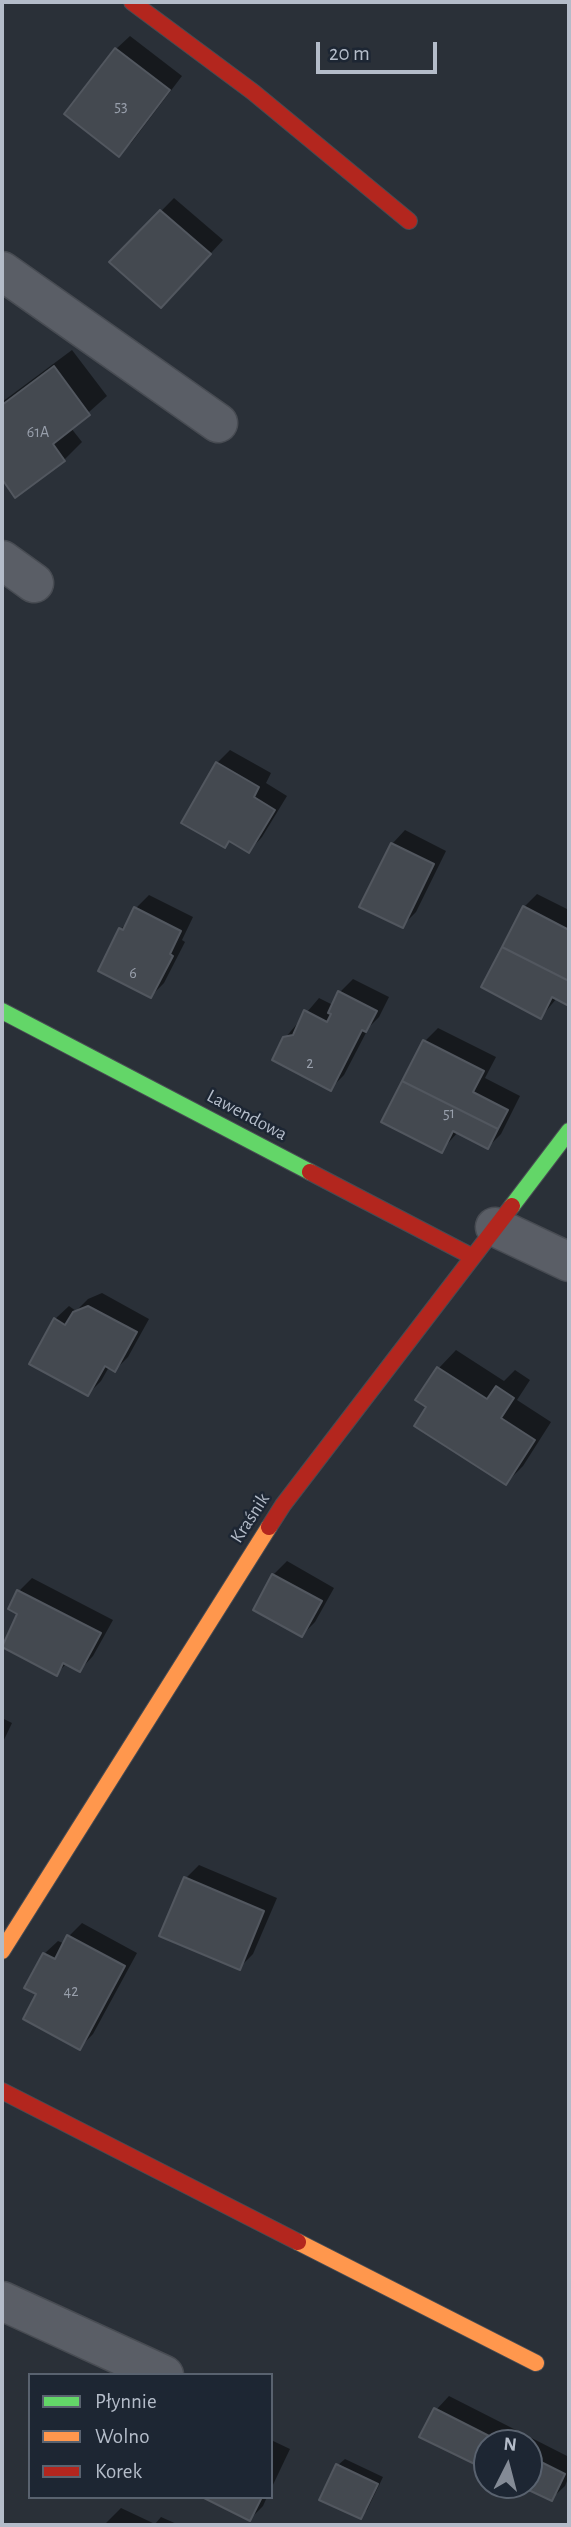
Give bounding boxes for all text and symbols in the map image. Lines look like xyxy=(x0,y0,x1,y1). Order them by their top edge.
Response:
scale bar xyxy=(319,28,440,72)
text: 20 m xyxy=(329,43,370,64)
house number: 53 xyxy=(114,96,128,116)
house number: 61A xyxy=(27,422,49,442)
house number: 6 xyxy=(129,963,137,983)
house number: 2 xyxy=(306,1053,314,1073)
street label: Lawendowa xyxy=(203,1084,291,1146)
house number: 51 xyxy=(443,1103,455,1123)
street label: Kraśnik xyxy=(225,1489,275,1547)
house number: 42 xyxy=(64,1981,78,2001)
legend xyxy=(28,2373,273,2499)
text: Płynnie xyxy=(95,2391,157,2412)
text: Wolno xyxy=(95,2426,149,2447)
north arrow xyxy=(473,2429,543,2499)
text: N xyxy=(502,2434,518,2455)
text: Korek xyxy=(95,2461,142,2482)

